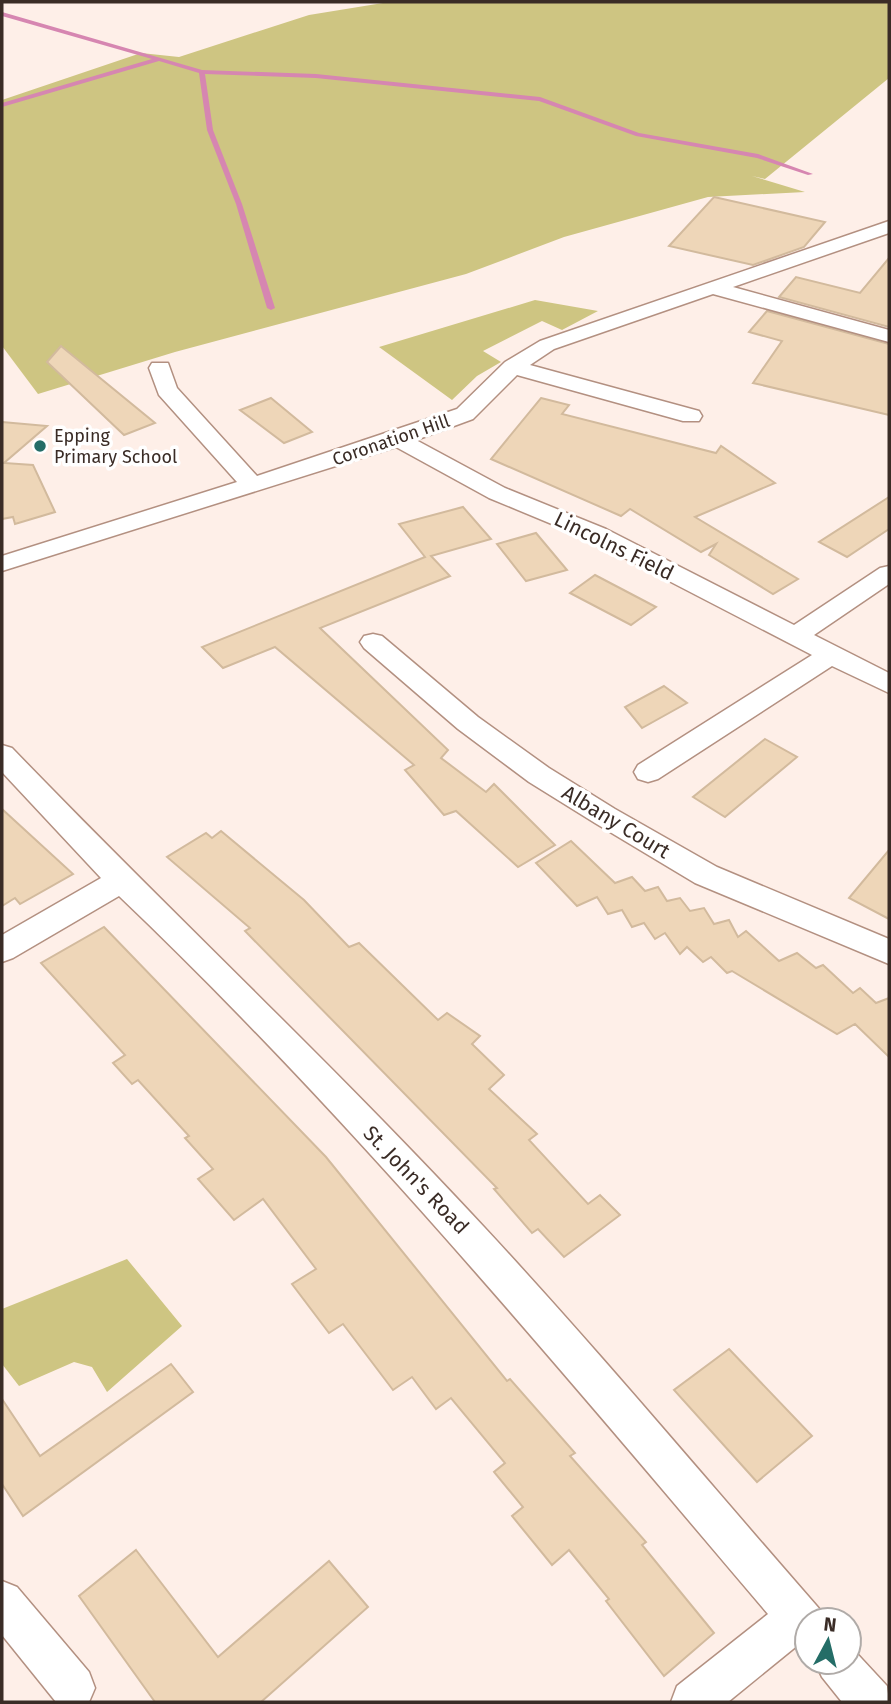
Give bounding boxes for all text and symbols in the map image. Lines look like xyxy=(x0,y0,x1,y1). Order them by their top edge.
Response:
street label: Coronation Hill xyxy=(329,410,453,470)
place label: Epping Primary School xyxy=(54,425,177,468)
marker: Epping Primary School xyxy=(32,438,48,454)
street label: Lincolns Field xyxy=(550,506,678,586)
street label: Albany Court xyxy=(557,780,675,865)
street label: St. John's Road xyxy=(358,1120,474,1240)
north arrow xyxy=(793,1606,863,1676)
text: N xyxy=(822,1612,838,1637)

